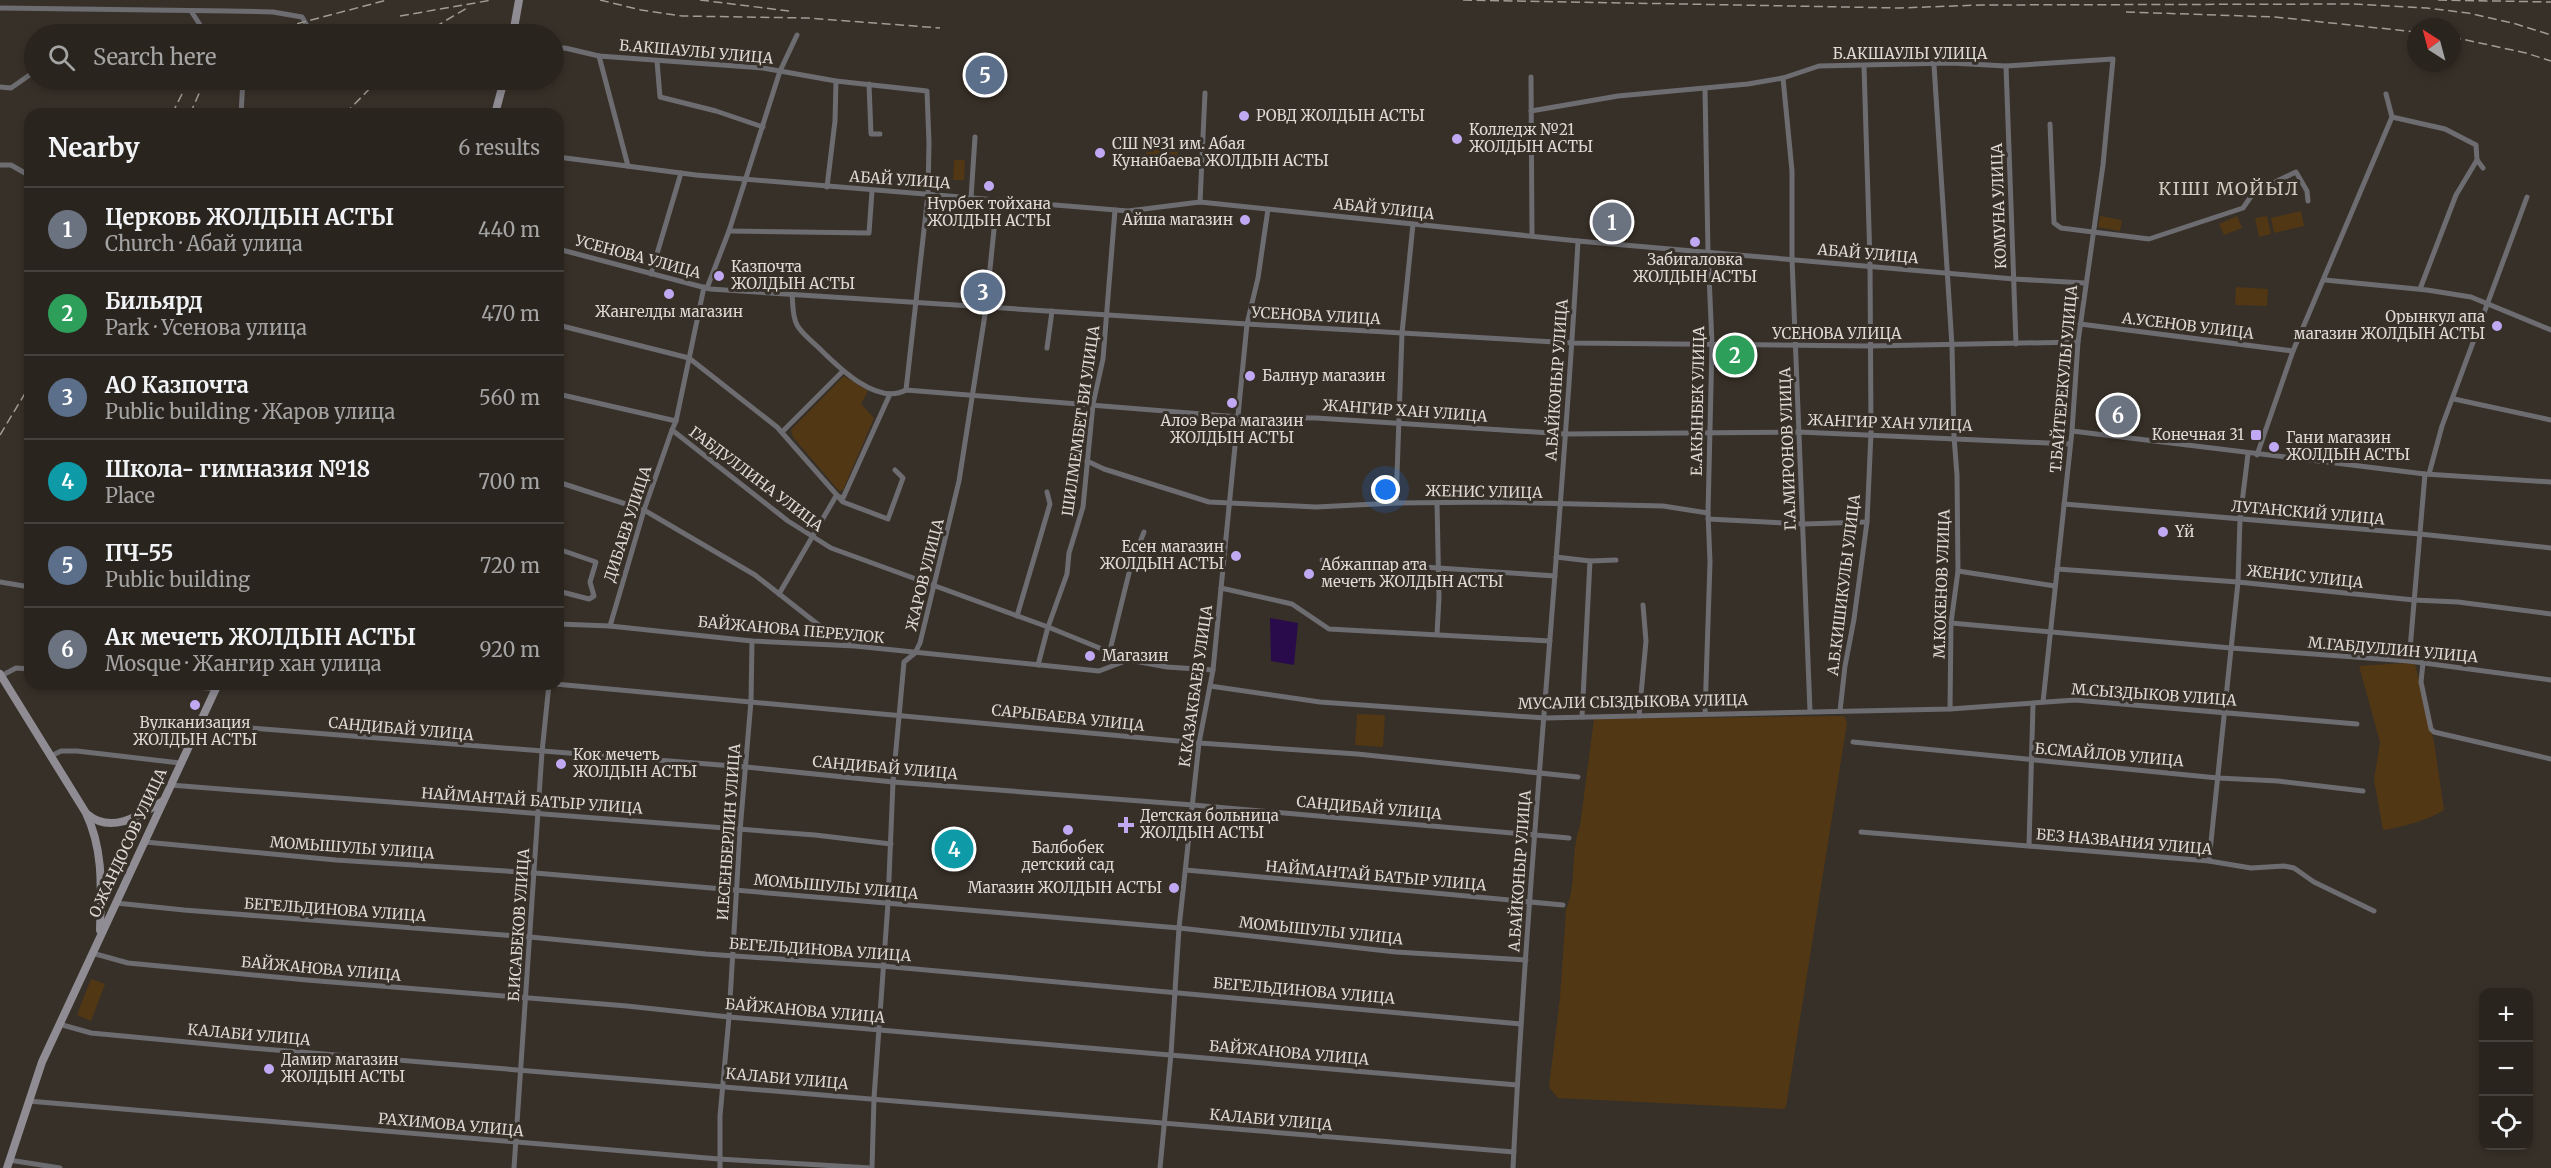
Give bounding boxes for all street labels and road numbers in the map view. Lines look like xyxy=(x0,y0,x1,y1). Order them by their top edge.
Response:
street label: Б.АКШАУЛЫ УЛИЦА xyxy=(618,35,774,68)
street label: Б.АКШАУЛЫ УЛИЦА xyxy=(1833,44,1988,63)
street label: КОМУНА УЛИЦА xyxy=(1987,142,2010,269)
street label: АБАЙ УЛИЦА xyxy=(848,165,952,193)
street label: АБАЙ УЛИЦА xyxy=(1332,193,1436,223)
street label: УСЕНОВА УЛИЦА xyxy=(572,230,703,283)
street label: АБАЙ УЛИЦА xyxy=(1816,239,1920,267)
street label: Т.БАЙТЕРЕКУЛЫ УЛИЦА xyxy=(2045,284,2081,474)
street label: А.БАЙКОНЫР УЛИЦА xyxy=(1540,298,1572,463)
street label: УСЕНОВА УЛИЦА xyxy=(1250,303,1382,328)
street label: А.УСЕНОВ УЛИЦА xyxy=(2120,308,2255,343)
street label: ШИЛМЕМБЕТ БИ УЛИЦА xyxy=(1058,324,1103,518)
street label: УСЕНОВА УЛИЦА xyxy=(1771,324,1902,343)
street label: Е.АКЫНБЕК УЛИЦА xyxy=(1687,325,1708,476)
street label: Г.А.МИРОНОВ УЛИЦА xyxy=(1775,367,1800,531)
street label: ЖАНГИР ХАН УЛИЦА xyxy=(1322,395,1488,426)
street label: ЖАНГИР ХАН УЛИЦА xyxy=(1807,410,1973,435)
street label: ГАБДУЛЛИНА УЛИЦА xyxy=(685,422,827,536)
street label: ДИБАЕВ УЛИЦА xyxy=(600,463,655,584)
street label: ЖЕНИС УЛИЦА xyxy=(1425,481,1543,502)
street label: А.Б.КИШИКУЛЫ УЛИЦА xyxy=(1823,493,1864,678)
street label: ЛУГАНСКИЙ УЛИЦА xyxy=(2231,495,2386,529)
street label: М.КОКЕНОВ УЛИЦА xyxy=(1929,509,1954,659)
street label: ЖАРОВ УЛИЦА xyxy=(901,516,948,633)
street label: ЖЕНИС УЛИЦА xyxy=(2246,561,2365,592)
street label: К.КАЗАКБАЕВ УЛИЦА xyxy=(1175,603,1216,768)
street label: БАЙЖАНОВА ПЕРЕУЛОК xyxy=(697,611,886,647)
street label: М.ГАБДУЛЛИН УЛИЦА xyxy=(2307,633,2479,666)
street label: М.СЫЗДЫКОВ УЛИЦА xyxy=(2071,679,2238,710)
street label: МУСАЛИ СЫЗДЫКОВА УЛИЦА xyxy=(1518,690,1749,713)
street label: САРЫБАЕВА УЛИЦА xyxy=(991,700,1146,735)
street label: САНДИБАЙ УЛИЦА xyxy=(328,712,475,744)
street label: Б.СМАЙЛОВ УЛИЦА xyxy=(2034,738,2185,771)
street label: И.ЕСЕНБЕРЛИН УЛИЦА xyxy=(713,742,744,921)
street label: САНДИБАЙ УЛИЦА xyxy=(812,751,959,783)
street label: О.ЖАНДОСОВ УЛИЦА xyxy=(85,765,171,920)
street label: НАЙМАНТАЙ БАТЫР УЛИЦА xyxy=(421,782,644,818)
street label: А.БАЙКОНЫР УЛИЦА xyxy=(1503,789,1535,954)
street label: САНДИБАЙ УЛИЦА xyxy=(1296,791,1443,823)
street label: БЕЗ НАЗВАНИЯ УЛИЦА xyxy=(2035,824,2213,859)
street label: МОМЫШУЛЫ УЛИЦА xyxy=(269,832,435,863)
street label: Б.ИСАБЕКОВ УЛИЦА xyxy=(504,847,533,1002)
street label: НАЙМАНТАЙ БАТЫР УЛИЦА xyxy=(1265,855,1488,895)
street label: МОМЫШУЛЫ УЛИЦА xyxy=(753,870,919,903)
street label: БЕГЕЛЬДИНОВА УЛИЦА xyxy=(243,894,427,925)
street label: МОМЫШУЛЫ УЛИЦА xyxy=(1238,912,1404,949)
street label: БЕГЕЛЬДИНОВА УЛИЦА xyxy=(728,934,912,965)
street label: БАЙЖАНОВА УЛИЦА xyxy=(240,951,402,985)
street label: БЕГЕЛЬДИНОВА УЛИЦА xyxy=(1212,973,1396,1008)
street label: БАЙЖАНОВА УЛИЦА xyxy=(724,993,886,1027)
street label: КАЛАБИ УЛИЦА xyxy=(187,1020,312,1049)
street label: БАЙЖАНОВА УЛИЦА xyxy=(1208,1035,1370,1069)
street label: КАЛАБИ УЛИЦА xyxy=(725,1064,850,1093)
street label: КАЛАБИ УЛИЦА xyxy=(1209,1105,1334,1134)
street label: РАХИМОВА УЛИЦА xyxy=(377,1109,525,1140)

